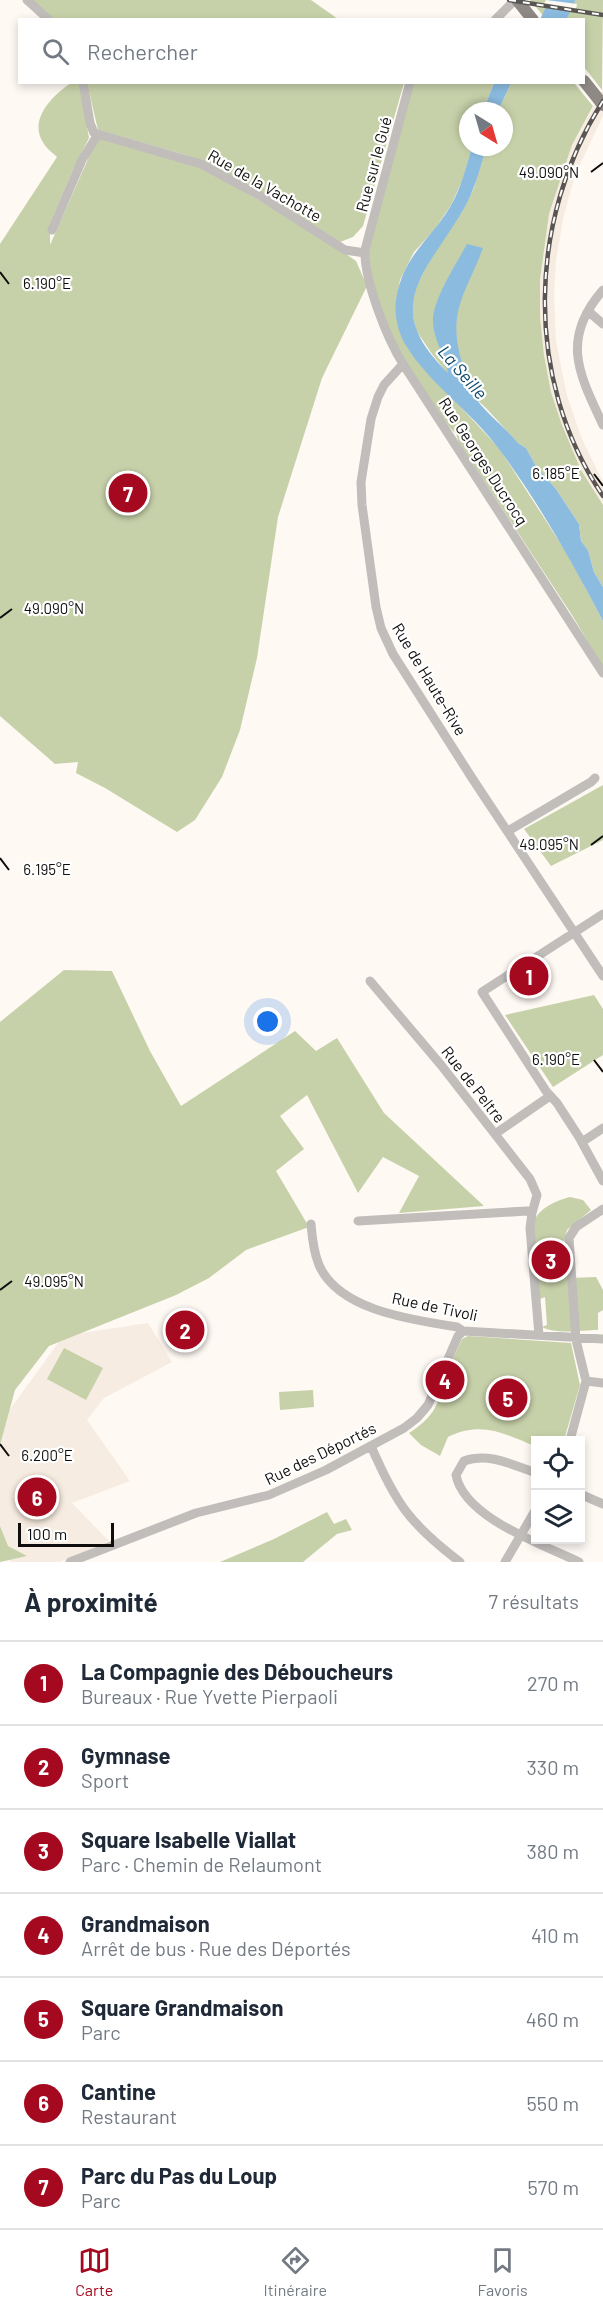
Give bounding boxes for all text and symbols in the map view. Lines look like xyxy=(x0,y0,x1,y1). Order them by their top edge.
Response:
search box xyxy=(18,18,585,84)
icon: search xyxy=(39,35,72,68)
text: Rechercher xyxy=(87,38,198,64)
north arrow xyxy=(459,102,513,156)
street label: Rue sur le Gué xyxy=(351,114,395,214)
street label: Rue de la Vachotte xyxy=(205,145,325,225)
text: 49.090°N xyxy=(519,163,579,181)
text: 6.190°E xyxy=(23,274,71,292)
water label: La Seille xyxy=(434,341,492,403)
street label: Rue Georges Ducrocq xyxy=(436,393,532,529)
text: 6.185°E xyxy=(532,464,580,482)
pin: 7 xyxy=(108,470,148,516)
text: 49.090°N xyxy=(24,599,84,617)
street label: Rue de Haute-Rive xyxy=(389,619,471,739)
text: 49.095°N xyxy=(519,835,579,853)
text: 6.195°E xyxy=(23,860,71,878)
pin: 1 xyxy=(510,954,548,998)
your location xyxy=(253,1007,282,1036)
street label: Rue de Peltre xyxy=(438,1042,510,1126)
text: 6.190°E xyxy=(532,1050,580,1068)
pin: 3 xyxy=(532,1238,570,1282)
text: 49.095°N xyxy=(24,1272,84,1290)
street label: Rue de Tivoli xyxy=(390,1288,480,1324)
pin: 2 xyxy=(166,1308,204,1352)
pin: 4 xyxy=(426,1358,464,1402)
pin: 5 xyxy=(488,1376,528,1420)
street label: Rue des Déportés xyxy=(261,1418,379,1488)
map controls xyxy=(531,1436,585,1544)
button: locate xyxy=(531,1436,585,1490)
text: 6.200°E xyxy=(21,1446,73,1464)
pin: 6 xyxy=(18,1474,57,1520)
button: layers xyxy=(531,1490,585,1544)
scale bar xyxy=(18,1520,114,1548)
text: 100 m xyxy=(27,1524,67,1543)
text: À proximité xyxy=(24,1586,158,1617)
text: 7 résultats xyxy=(489,1589,579,1613)
text: La Compagnie des Déboucheurs xyxy=(81,1658,393,1684)
text: 1 xyxy=(40,1671,47,1695)
text: 270 m xyxy=(527,1671,579,1695)
text: Bureaux · Rue Yvette Pierpaoli xyxy=(81,1684,338,1708)
text: Gymnase xyxy=(81,1742,171,1768)
text: 2 xyxy=(38,1755,49,1779)
text: 330 m xyxy=(527,1755,579,1779)
text: Sport xyxy=(81,1768,129,1792)
text: Square Isabelle Viallat xyxy=(81,1826,296,1852)
text: 3 xyxy=(38,1839,49,1863)
text: 380 m xyxy=(526,1839,579,1863)
text: Parc · Chemin de Relaumont xyxy=(81,1852,322,1876)
text: Grandmaison xyxy=(81,1910,210,1936)
text: 4 xyxy=(37,1923,50,1947)
text: 410 m xyxy=(531,1923,579,1947)
text: Arrêt de bus · Rue des Déportés xyxy=(81,1936,351,1960)
text: Square Grandmaison xyxy=(81,1994,283,2020)
text: 5 xyxy=(38,2007,49,2031)
text: 460 m xyxy=(526,2007,579,2031)
text: Parc xyxy=(81,2020,121,2044)
text: Cantine xyxy=(81,2078,156,2104)
text: 6 xyxy=(38,2091,49,2115)
text: 550 m xyxy=(527,2091,579,2115)
text: Restaurant xyxy=(81,2104,177,2128)
text: Parc du Pas du Loup xyxy=(81,2162,277,2188)
text: 7 xyxy=(39,2175,48,2199)
text: 570 m xyxy=(527,2175,579,2199)
text: Parc xyxy=(81,2188,121,2212)
tab: Carte xyxy=(75,2244,113,2299)
tab: Itinéraire xyxy=(264,2244,327,2299)
tab: Favoris xyxy=(477,2244,528,2299)

